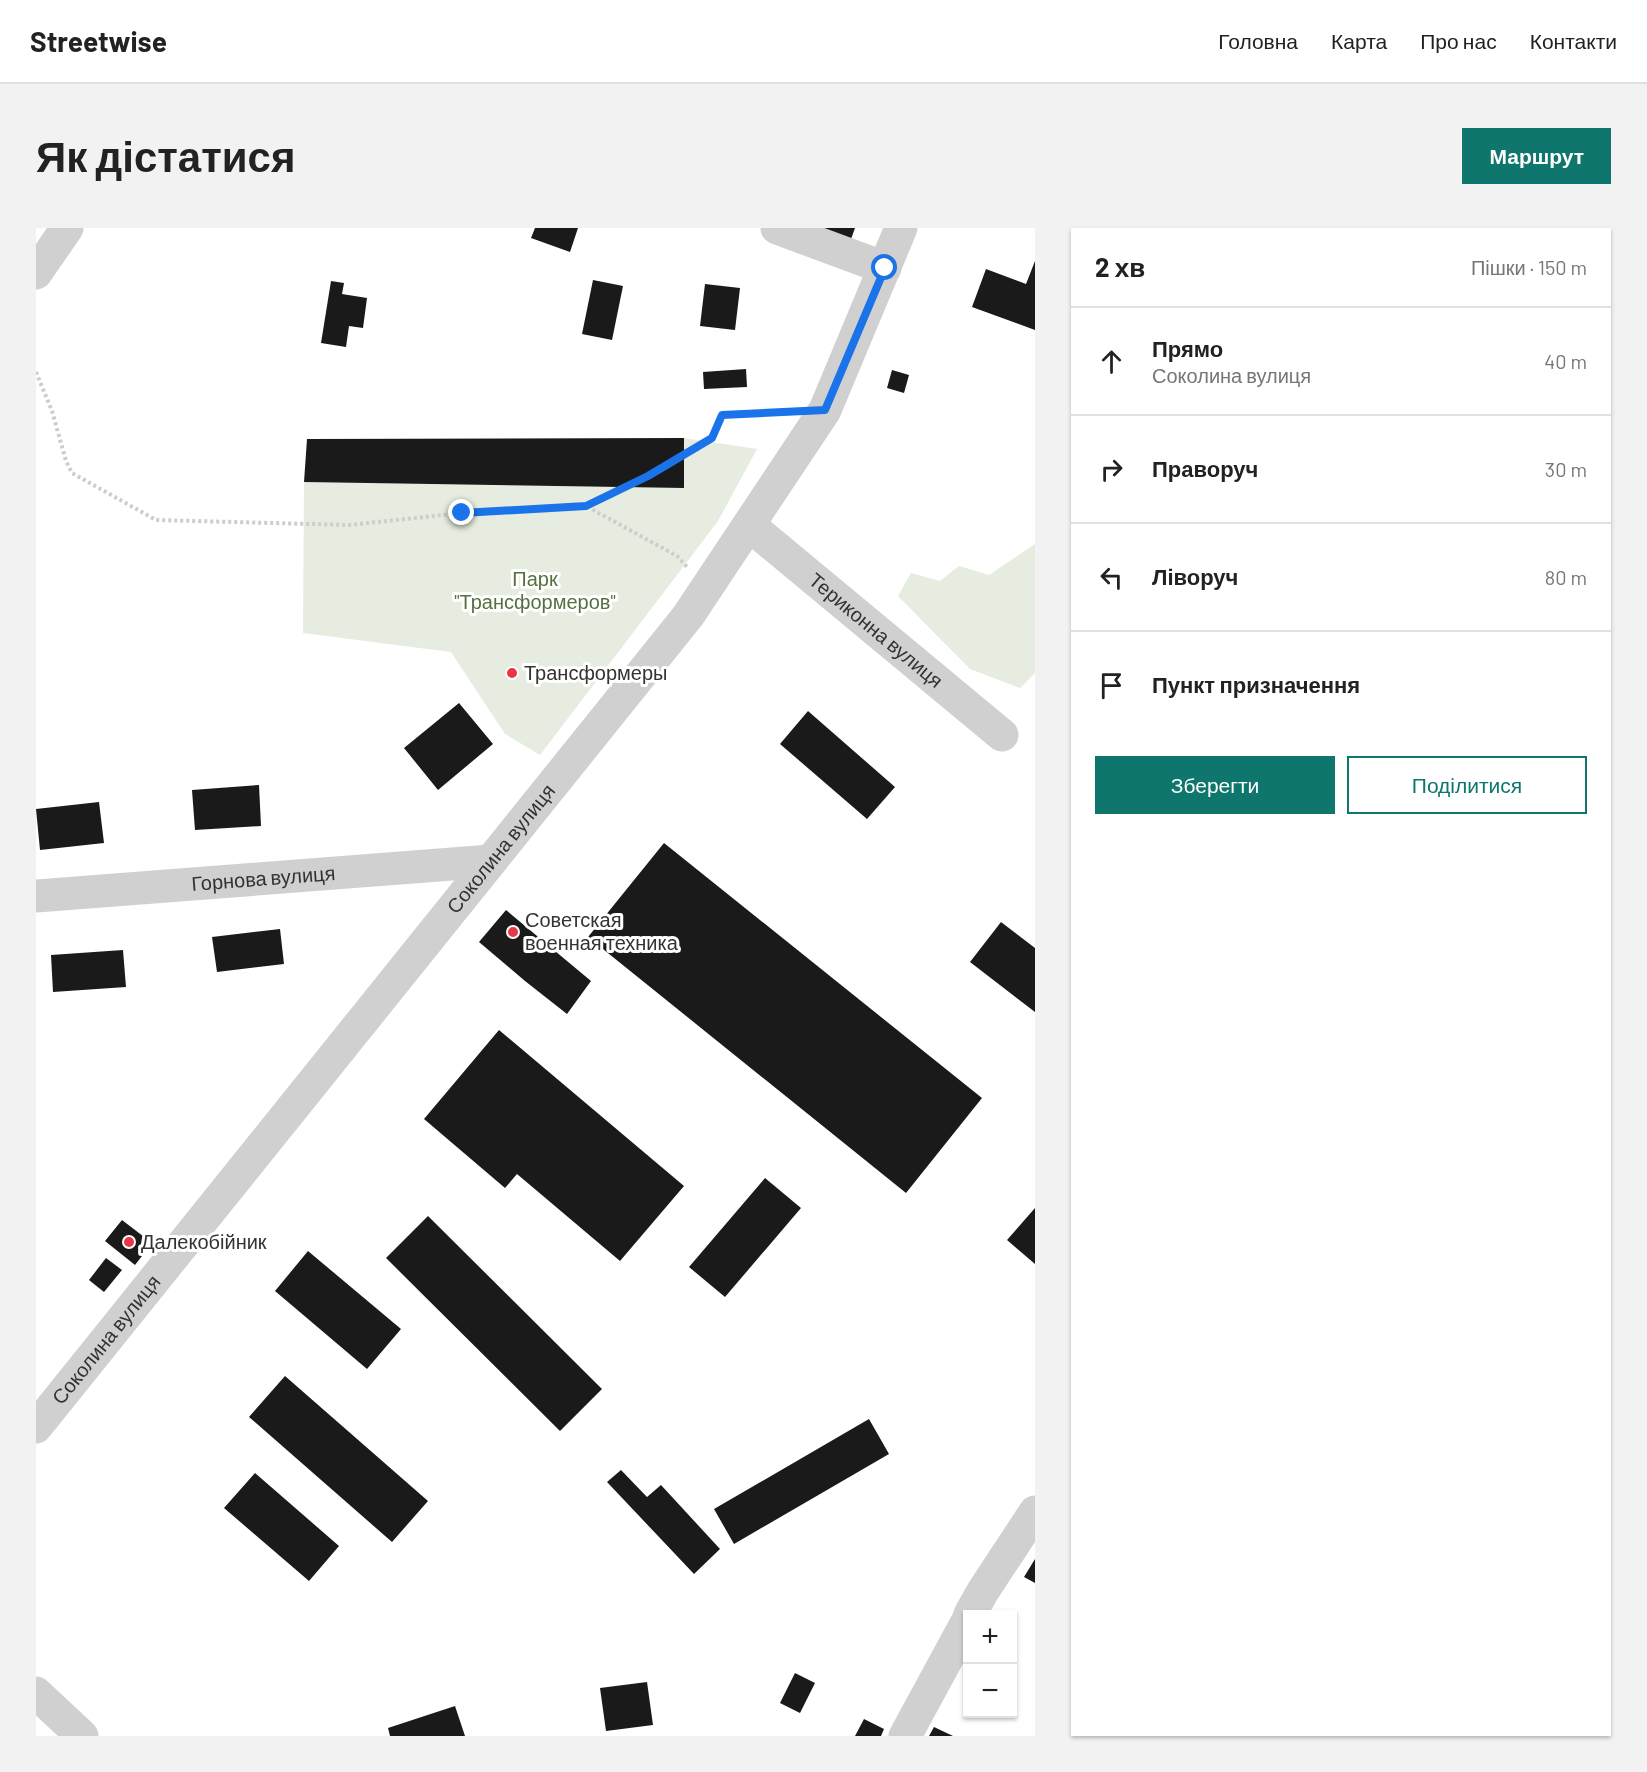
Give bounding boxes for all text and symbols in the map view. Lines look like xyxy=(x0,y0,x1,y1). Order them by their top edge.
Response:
text: Streetwise xyxy=(30,24,167,58)
text: Головна xyxy=(1218,28,1298,53)
text: Карта xyxy=(1331,28,1387,53)
text: Про нас xyxy=(1420,28,1497,53)
text: Контакти xyxy=(1530,28,1617,53)
button: Маршрут xyxy=(1462,128,1611,184)
text: Як дістатися xyxy=(36,130,295,180)
text: 2 хв xyxy=(1095,251,1145,282)
route start xyxy=(871,254,897,280)
text: Пішки · 150 m xyxy=(1471,255,1587,279)
text: Прямо xyxy=(1152,335,1223,361)
icon: ahead xyxy=(1095,345,1128,378)
text: 40 m xyxy=(1544,349,1587,373)
text: Соколина вулиця xyxy=(1152,363,1311,387)
icon: right xyxy=(1095,453,1128,486)
text: Праворуч xyxy=(1152,455,1258,481)
text: 30 m xyxy=(1545,457,1587,481)
route end xyxy=(448,499,474,525)
icon: left xyxy=(1095,561,1128,594)
text: Ліворуч xyxy=(1152,563,1238,589)
text: 80 m xyxy=(1545,565,1587,589)
park label: Парк "Трансформеров" xyxy=(454,566,616,613)
street label: Териконна вулиця xyxy=(805,567,948,692)
place label: Трансформеры xyxy=(524,660,667,684)
marker: Трансформеры xyxy=(505,666,519,680)
icon: arrive xyxy=(1095,669,1128,702)
text: Пункт призначення xyxy=(1152,671,1360,697)
button: Зберегти xyxy=(1095,756,1335,814)
button: Поділитися xyxy=(1347,756,1587,814)
street label: Соколина вулиця xyxy=(441,779,559,918)
street label: Горнова вулиця xyxy=(190,860,336,895)
place label: Советская военная техника xyxy=(525,907,679,954)
marker: Советская военная техника xyxy=(506,925,520,939)
place label: Далекобійник xyxy=(141,1229,267,1253)
marker: Далекобійник xyxy=(122,1235,136,1249)
street label: Соколина вулиця xyxy=(46,1270,165,1409)
map controls xyxy=(963,1610,1017,1718)
button: + xyxy=(963,1610,1017,1664)
button: − xyxy=(963,1664,1017,1718)

